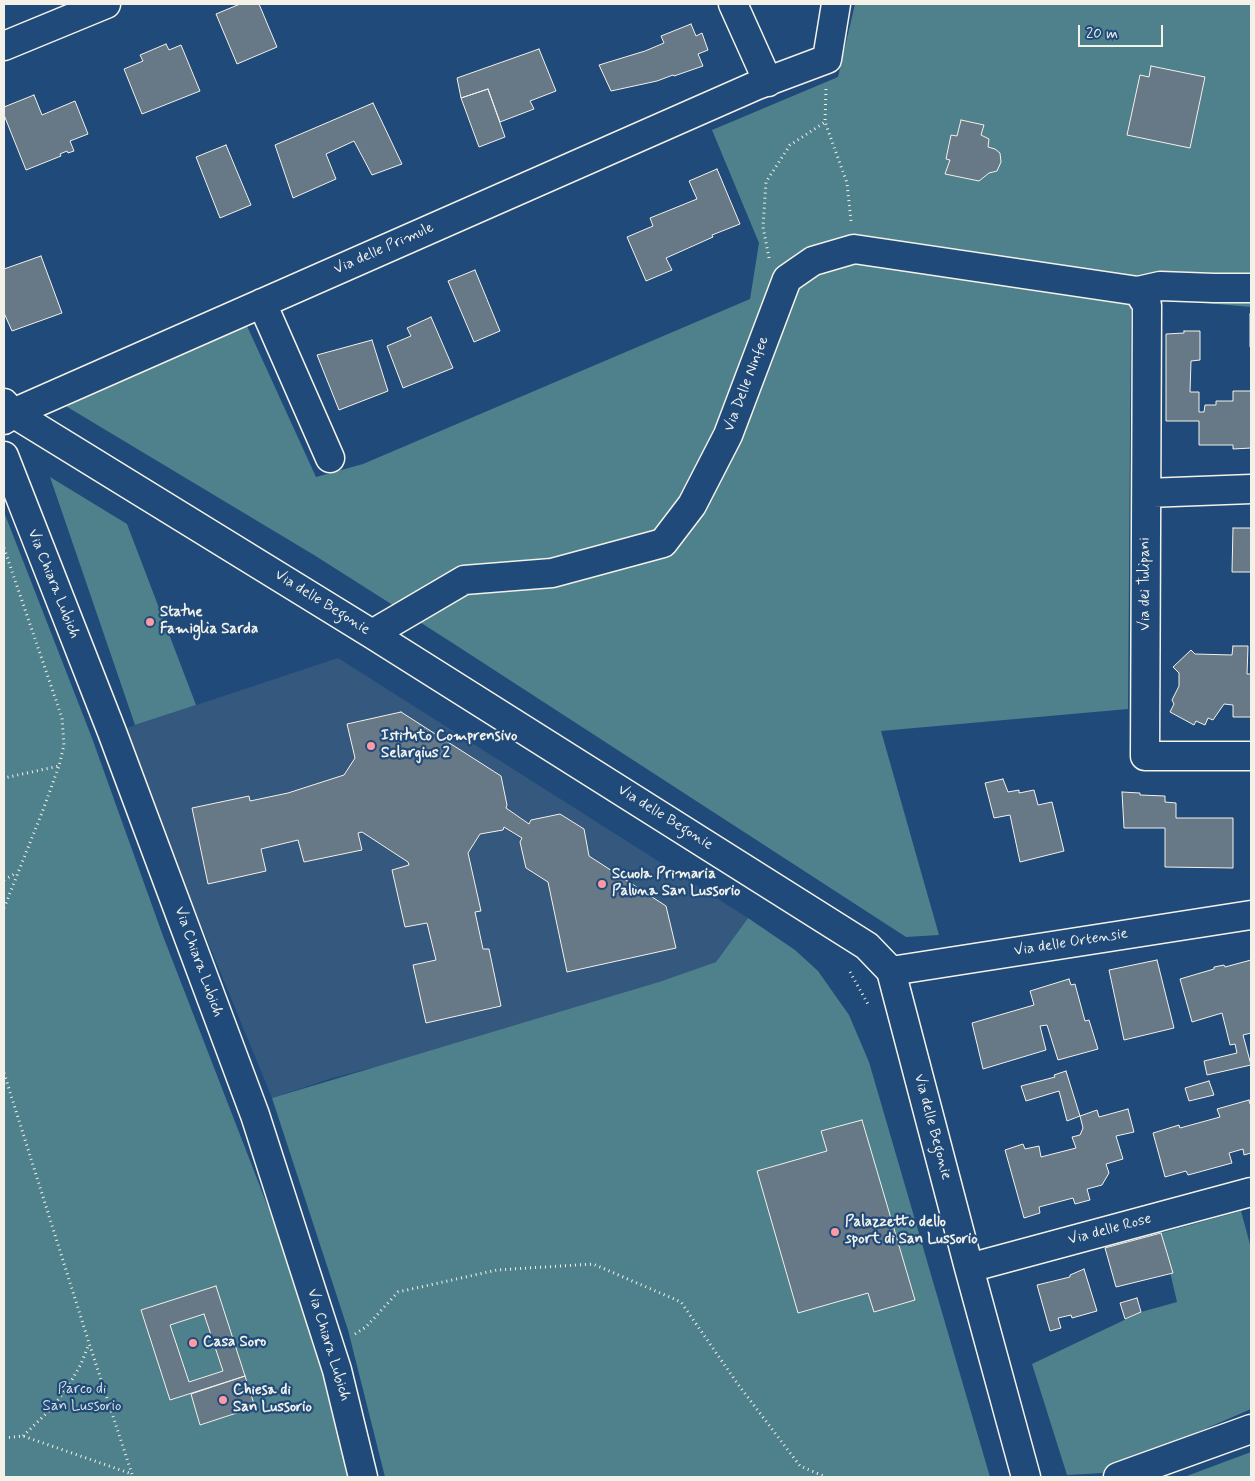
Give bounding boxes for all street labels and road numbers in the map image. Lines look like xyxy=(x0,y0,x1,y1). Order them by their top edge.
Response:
street label: Via delle Primule xyxy=(331,219,437,279)
street label: Via Delle Ninfee xyxy=(721,334,773,434)
street label: Via Chiara Lubich xyxy=(23,527,83,641)
street label: Via dei Tulipani xyxy=(1137,537,1155,631)
street label: Via delle Begonie xyxy=(271,566,373,640)
street label: Via delle Begonie xyxy=(614,781,716,855)
street label: Via Chiara Lubich xyxy=(170,904,226,1020)
street label: Via delle Ortensie xyxy=(1013,925,1129,961)
street label: Via delle Begonie xyxy=(909,1072,955,1182)
street label: Via delle Rose xyxy=(1066,1210,1154,1250)
street label: Via Chiara Lubich xyxy=(302,1287,354,1403)

